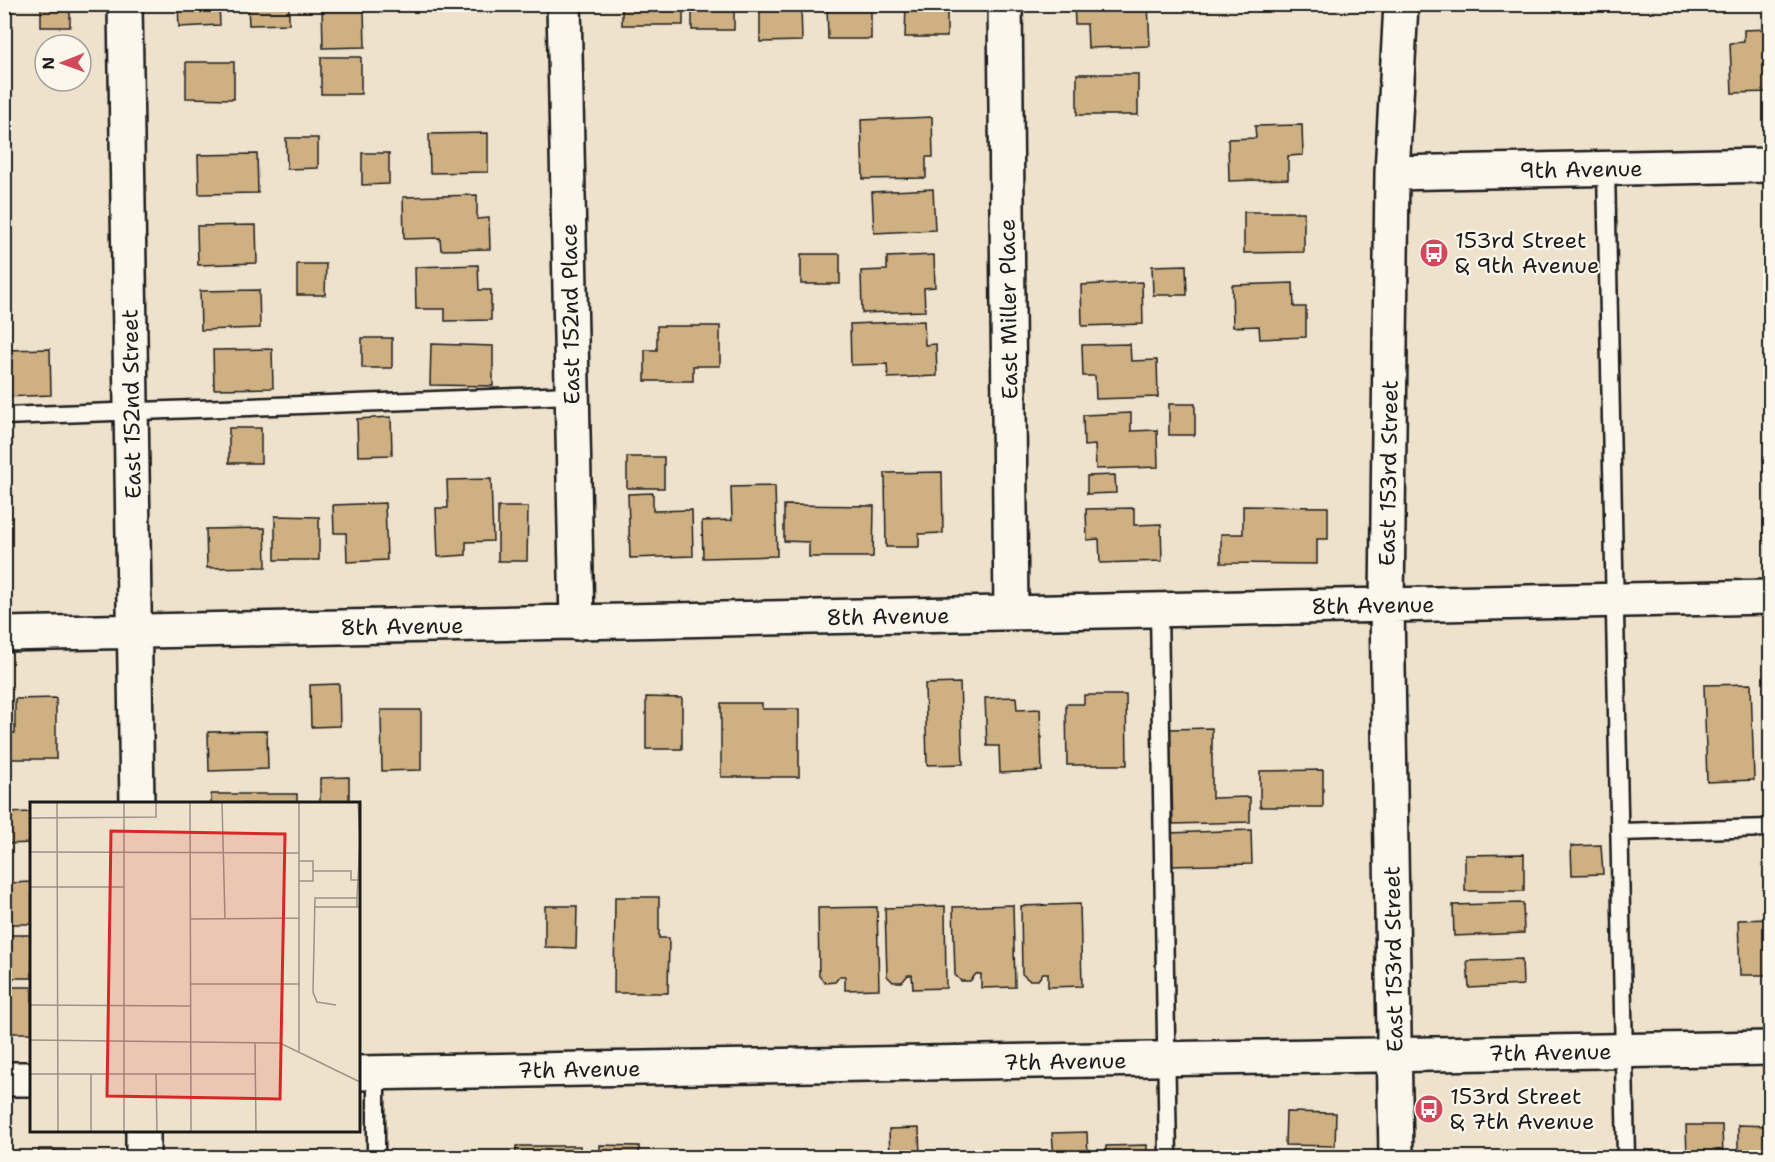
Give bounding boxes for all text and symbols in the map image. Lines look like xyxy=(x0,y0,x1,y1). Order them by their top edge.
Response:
north arrow xyxy=(33,33,93,93)
text: N xyxy=(38,57,59,70)
street label: 9th Avenue xyxy=(1519,154,1643,185)
street label: East Miller Place xyxy=(992,218,1025,400)
street label: East 152nd Place xyxy=(554,223,587,405)
place label: 153rd Street & 9th Avenue xyxy=(1455,226,1599,280)
bus stop icon: 153rd Street & 9th Avenue xyxy=(1418,237,1450,269)
street label: East 152nd Street xyxy=(115,309,148,499)
street label: East 153rd Street xyxy=(1372,380,1405,566)
street label: 8th Avenue xyxy=(1311,590,1435,621)
street label: 8th Avenue xyxy=(826,601,950,632)
street label: 8th Avenue xyxy=(340,611,464,642)
inset map xyxy=(30,802,360,1132)
street label: East 153rd Street xyxy=(1377,866,1410,1052)
street label: 7th Avenue xyxy=(1488,1037,1612,1068)
street label: 7th Avenue xyxy=(1003,1046,1127,1077)
street label: 7th Avenue xyxy=(517,1054,641,1085)
place label: 153rd Street & 7th Avenue xyxy=(1450,1082,1594,1136)
bus stop icon: 153rd Street & 7th Avenue xyxy=(1413,1093,1445,1125)

